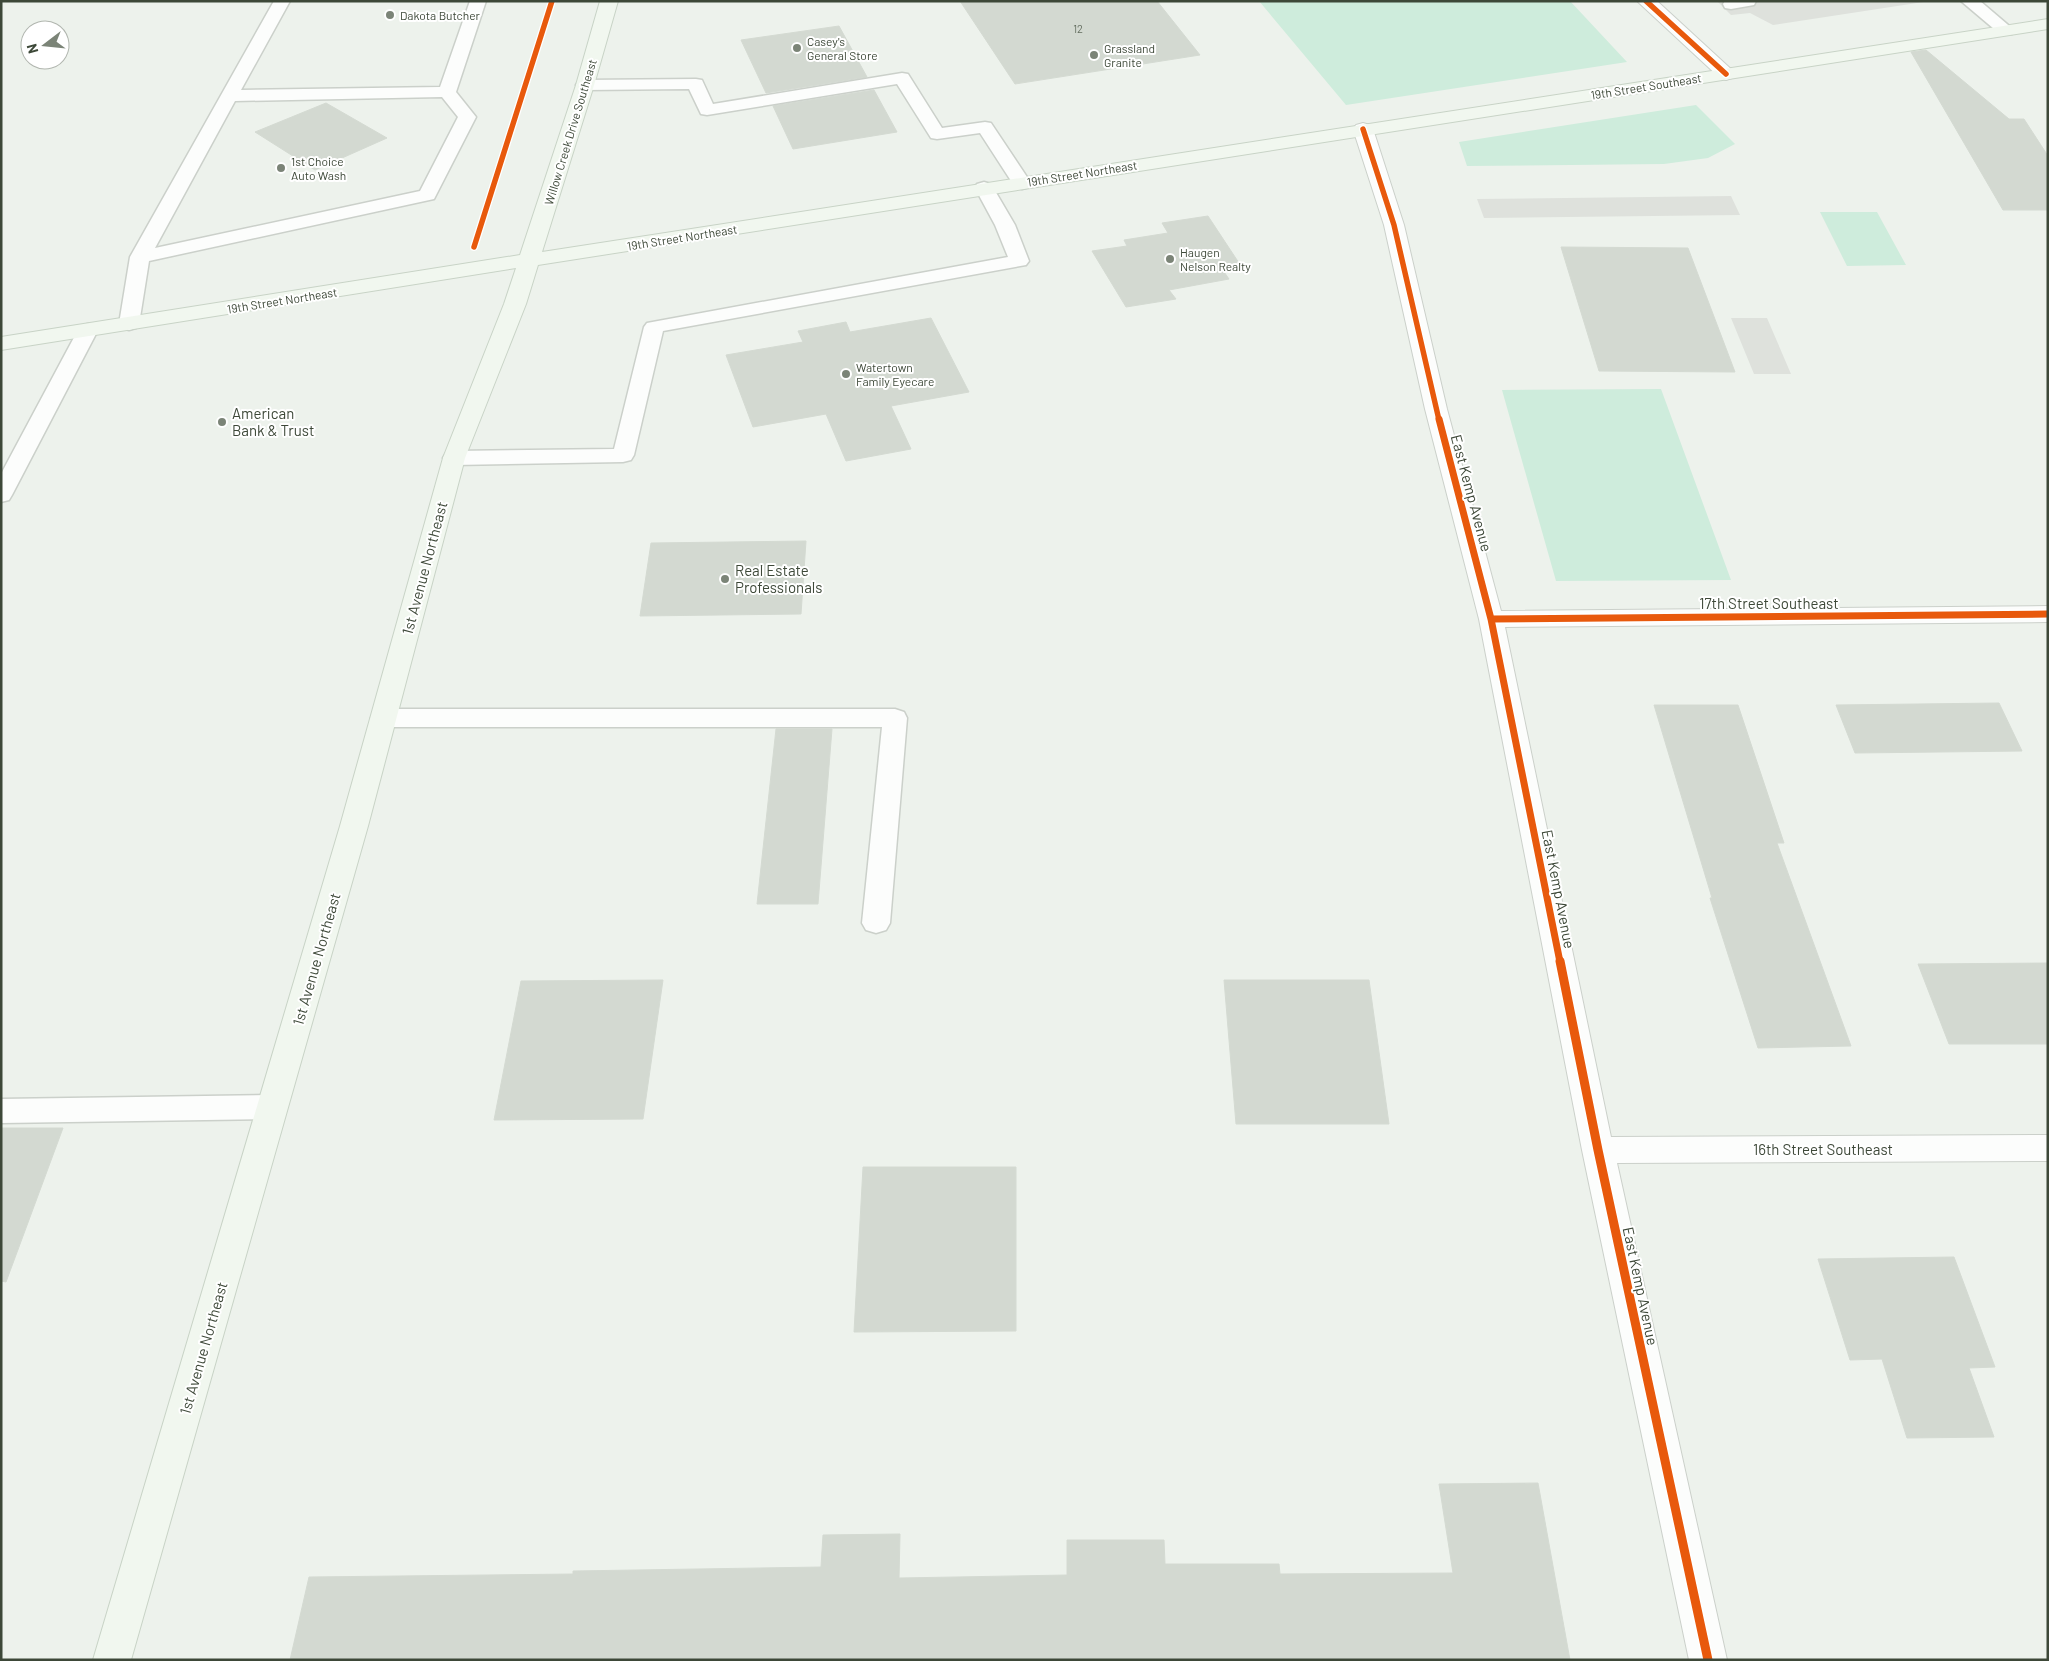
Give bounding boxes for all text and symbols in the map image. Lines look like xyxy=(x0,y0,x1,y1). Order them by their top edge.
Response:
place label: Dakota Butcher xyxy=(400,8,481,22)
marker: Dakota Butcher xyxy=(384,9,396,21)
north arrow xyxy=(20,20,70,70)
house number: 12 xyxy=(1073,22,1083,35)
place label: Casey's General Store xyxy=(807,34,878,62)
place label: Grassland Granite xyxy=(1104,41,1155,69)
text: N xyxy=(23,42,41,56)
marker: Casey's General Store xyxy=(791,42,803,54)
marker: Grassland Granite xyxy=(1088,49,1100,61)
street label: Willow Creek Drive Southeast xyxy=(541,57,599,207)
street label: 19th Street Southeast xyxy=(1590,70,1702,102)
place label: 1st Choice Auto Wash xyxy=(291,154,346,182)
street label: 19th Street Northeast xyxy=(1026,157,1138,189)
marker: 1st Choice Auto Wash xyxy=(275,162,287,174)
street label: 19th Street Northeast xyxy=(626,221,738,253)
place label: Haugen Nelson Realty xyxy=(1180,245,1251,273)
marker: Haugen Nelson Realty xyxy=(1164,253,1176,265)
street label: 19th Street Northeast xyxy=(226,284,338,316)
place label: Watertown Family Eyecare xyxy=(856,360,934,388)
marker: Watertown Family Eyecare xyxy=(840,368,852,380)
place label: American Bank & Trust xyxy=(232,404,314,439)
marker: American Bank & Trust xyxy=(216,416,228,428)
street label: East Kemp Avenue xyxy=(1448,432,1496,554)
street label: 1st Avenue Northeast xyxy=(398,499,450,637)
place label: Real Estate Professionals xyxy=(735,561,822,596)
marker: Real Estate Professionals xyxy=(719,573,731,585)
street label: 17th Street Southeast xyxy=(1699,594,1839,612)
street label: East Kemp Avenue xyxy=(1539,828,1579,950)
street label: 1st Avenue Northeast xyxy=(288,891,344,1027)
street label: 16th Street Southeast xyxy=(1753,1140,1893,1158)
street label: East Kemp Avenue xyxy=(1620,1225,1662,1347)
street label: 1st Avenue Northeast xyxy=(175,1280,231,1416)

